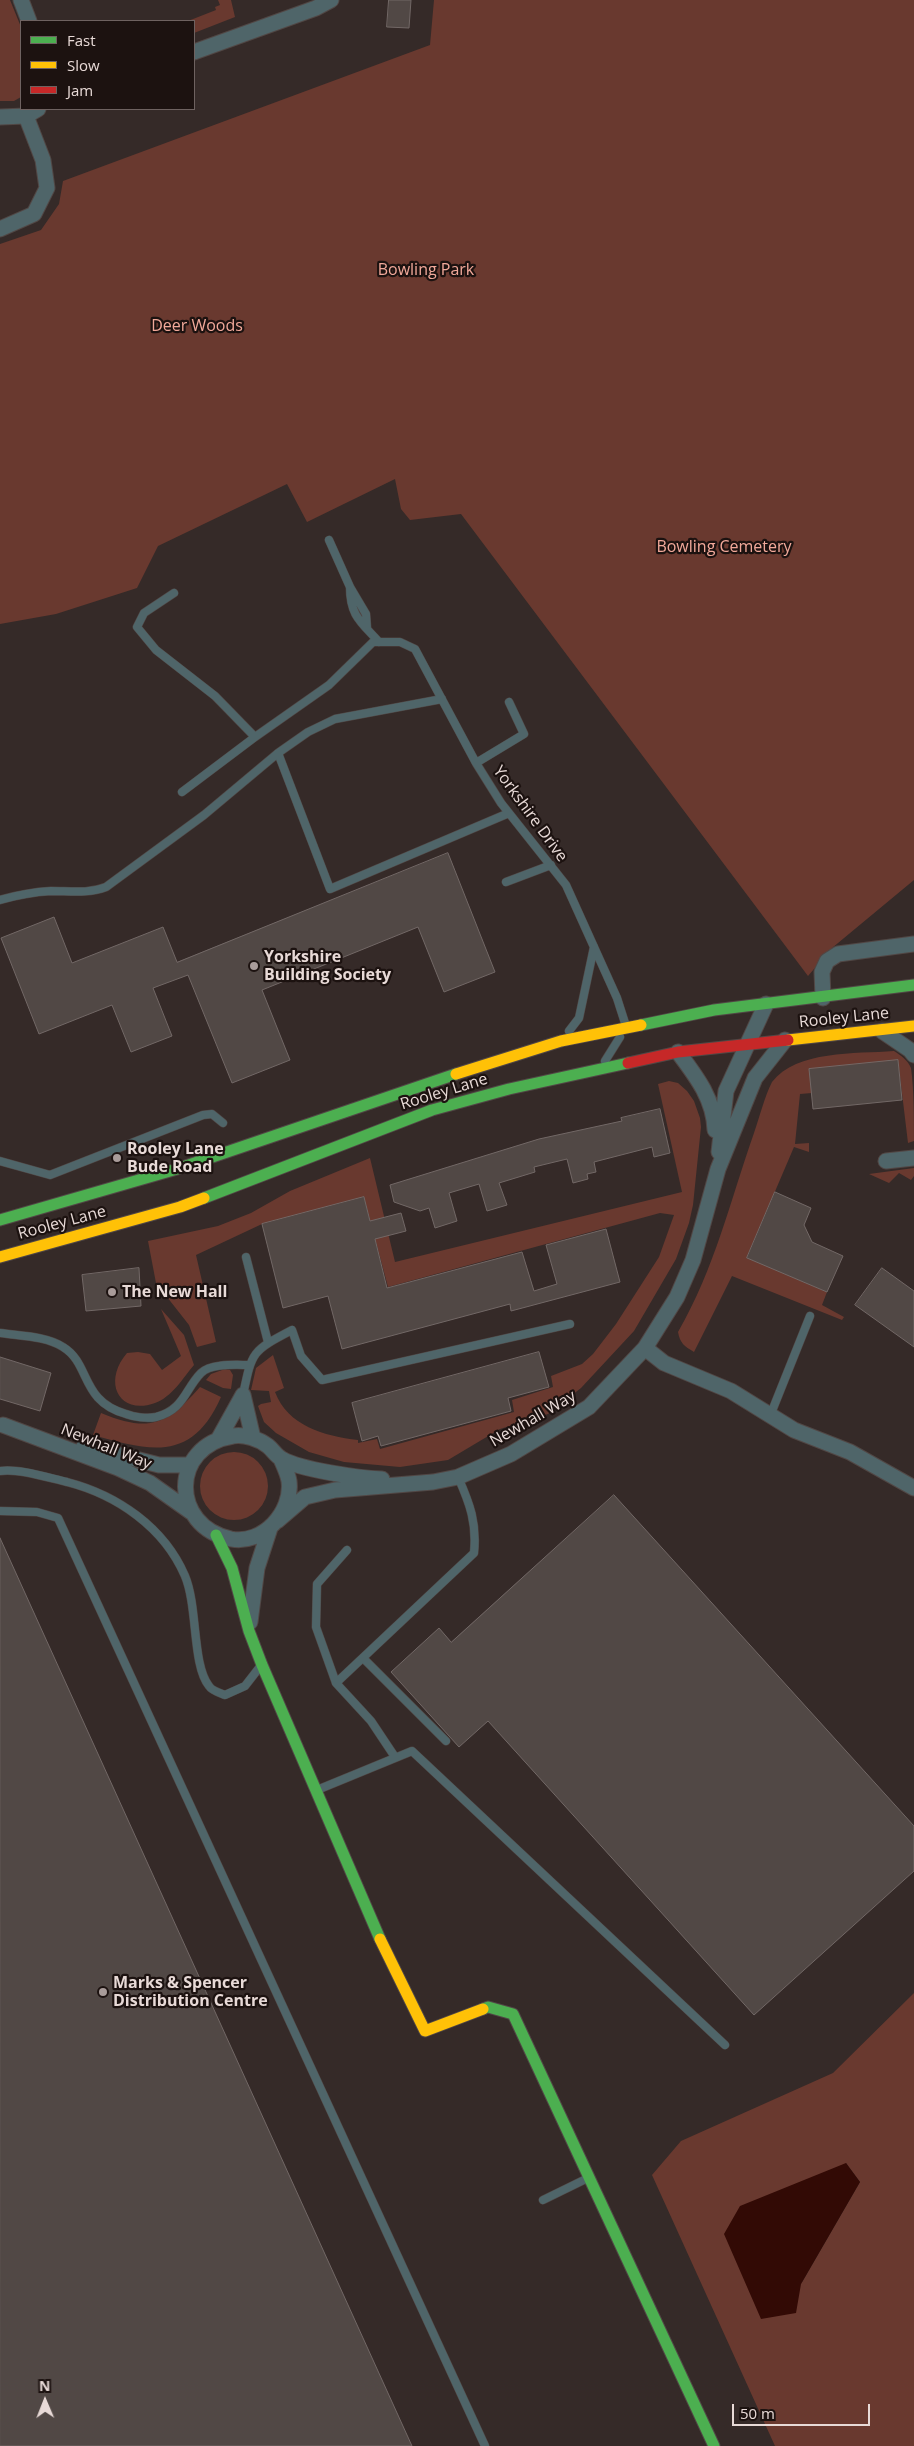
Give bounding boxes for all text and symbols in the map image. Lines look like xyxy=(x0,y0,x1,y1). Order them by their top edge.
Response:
legend xyxy=(20,20,195,110)
text: Fast xyxy=(67,30,96,50)
text: Slow xyxy=(67,55,100,75)
text: Jam xyxy=(67,80,93,100)
park label: Bowling Park xyxy=(378,260,474,280)
park label: Deer Woods xyxy=(151,316,243,336)
park label: Bowling Cemetery xyxy=(656,537,792,557)
street label: Yorkshire Drive xyxy=(489,762,571,866)
place label: Yorkshire Building Society xyxy=(264,947,391,985)
marker: Yorkshire Building Society xyxy=(248,960,260,972)
street label: Rooley Lane xyxy=(798,1004,890,1032)
street label: Rooley Lane xyxy=(398,1070,490,1114)
place label: Rooley Lane Bude Road xyxy=(127,1139,224,1177)
marker: Rooley Lane Bude Road xyxy=(111,1152,123,1164)
street label: Rooley Lane xyxy=(16,1202,108,1244)
place label: The New Hall xyxy=(122,1282,227,1302)
marker: The New Hall xyxy=(106,1286,118,1298)
street label: Newhall Way xyxy=(487,1387,579,1451)
street label: Newhall Way xyxy=(58,1420,154,1474)
place label: Marks & Spencer Distribution Centre xyxy=(113,1973,268,2011)
marker: Marks & Spencer Distribution Centre xyxy=(97,1986,109,1998)
north arrow xyxy=(20,2376,70,2426)
text: N xyxy=(39,2376,51,2395)
scale bar xyxy=(734,2394,872,2426)
text: 50 m xyxy=(740,2403,775,2423)

